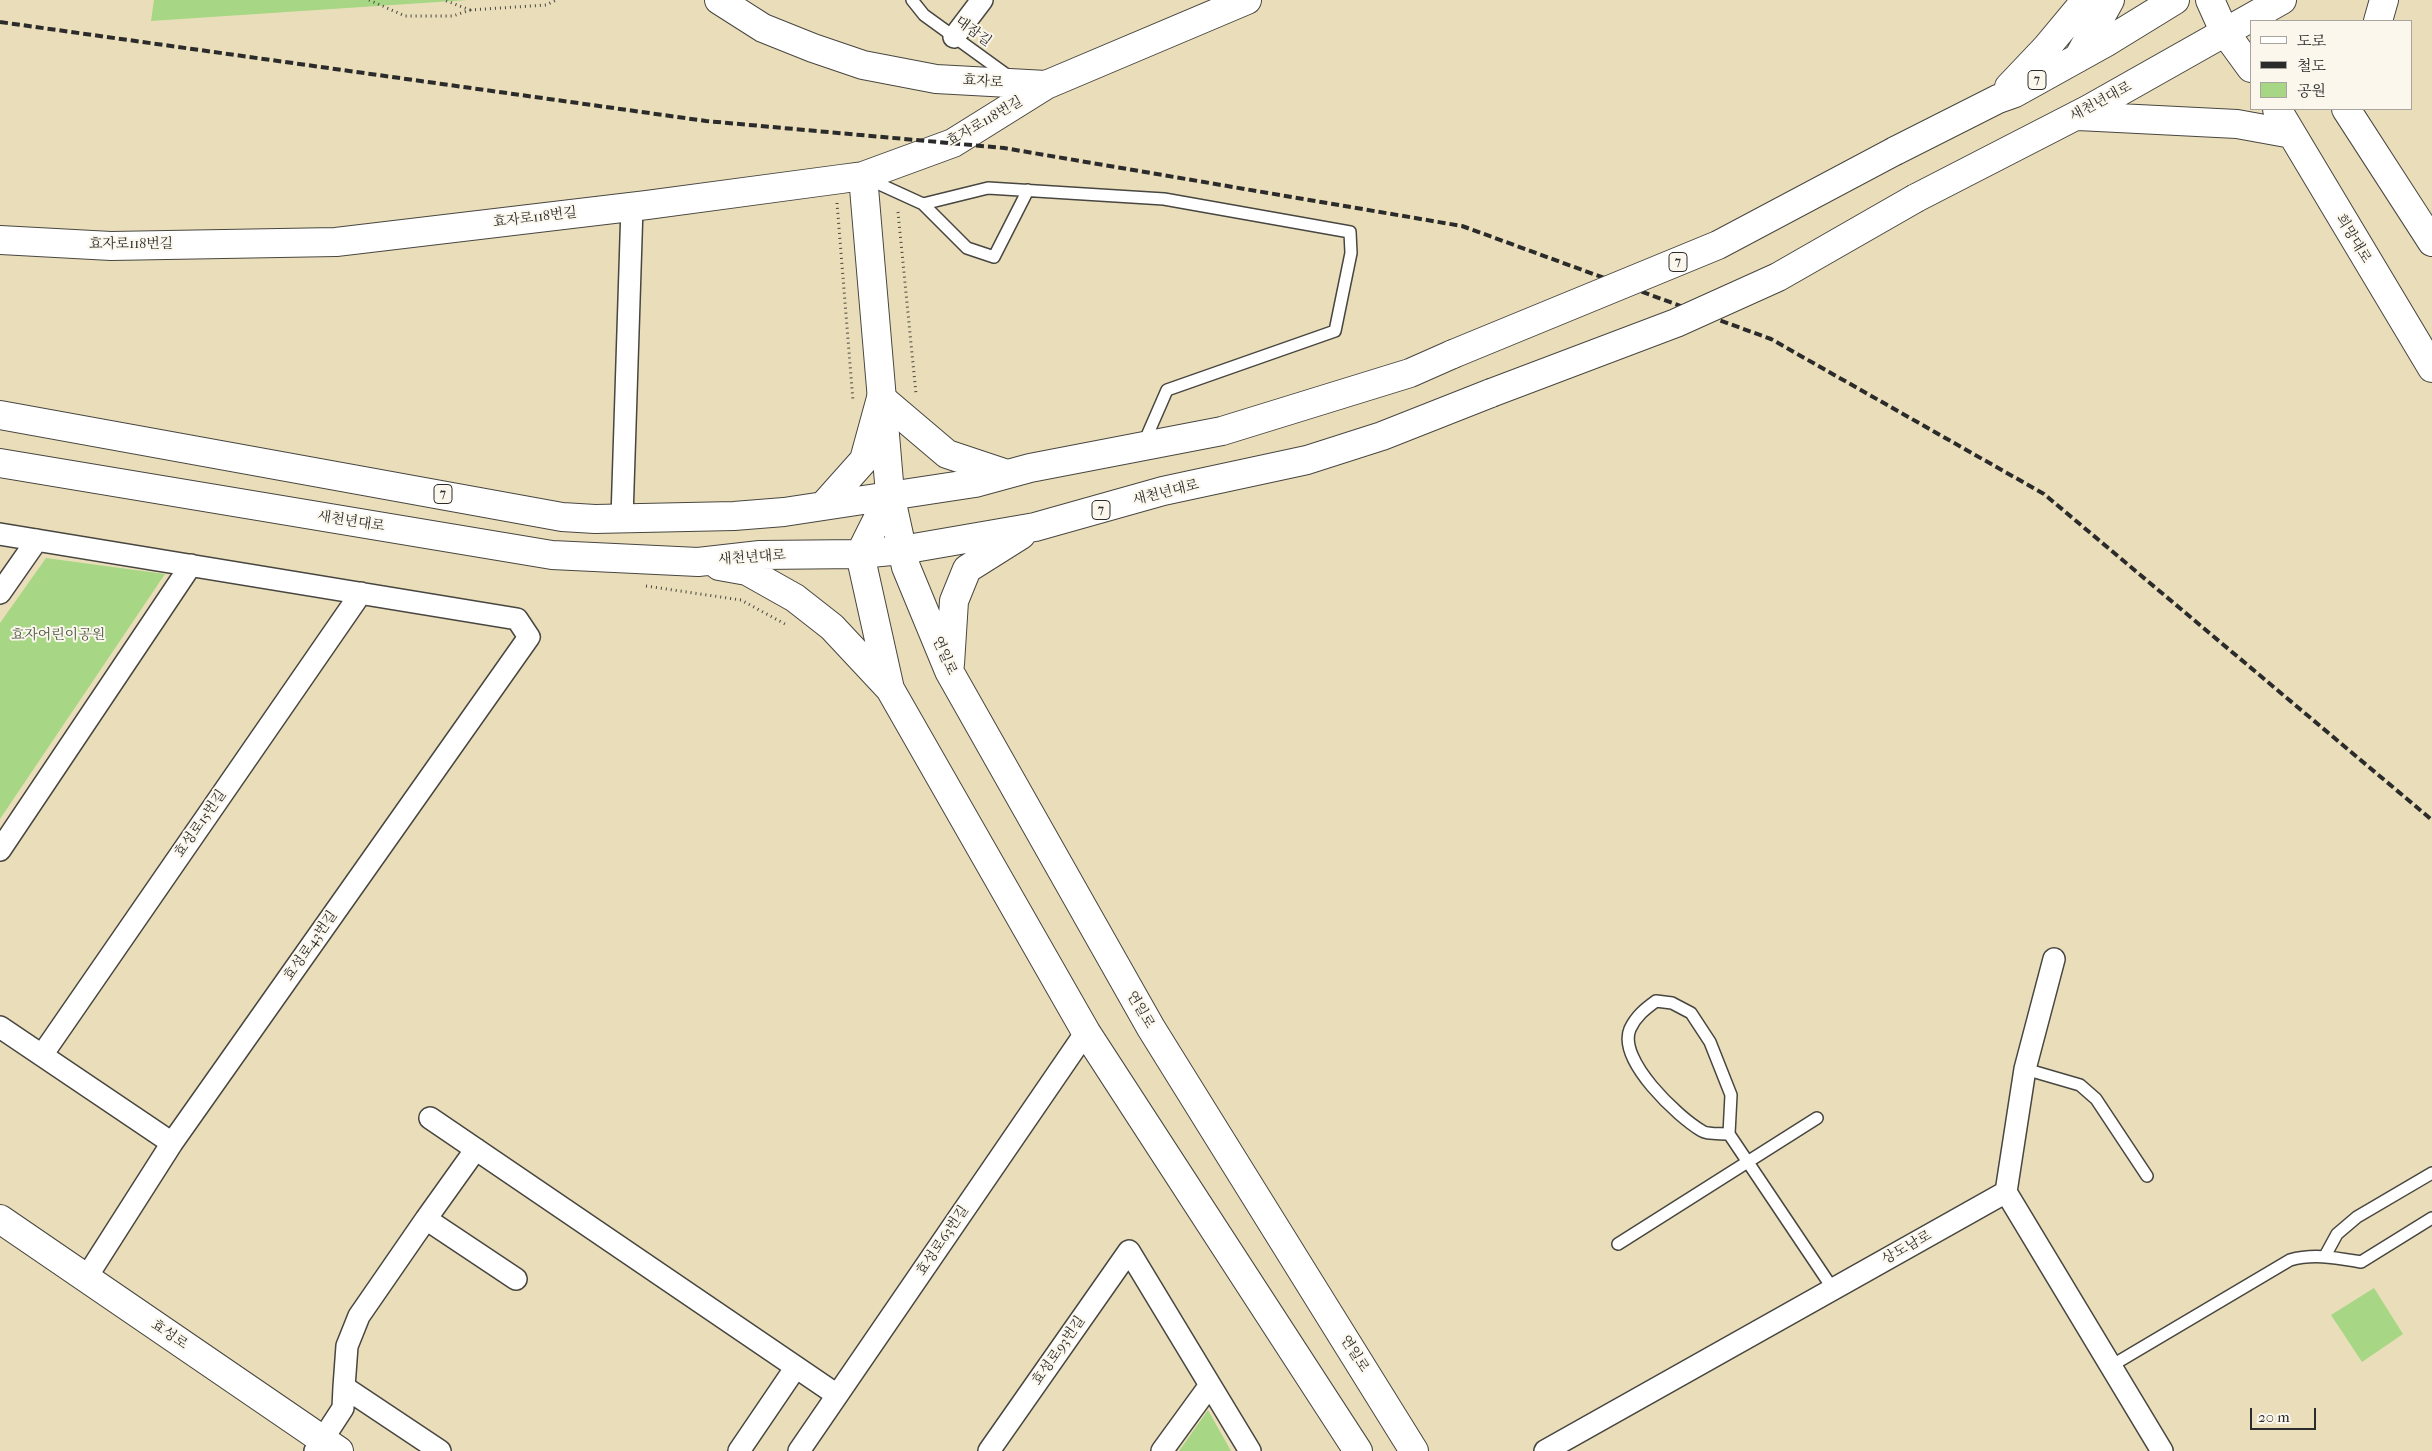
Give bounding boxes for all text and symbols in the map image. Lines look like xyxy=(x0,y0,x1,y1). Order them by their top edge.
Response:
street label: 대잠길 xyxy=(952,13,994,51)
legend xyxy=(2250,20,2412,110)
text: 도로 xyxy=(2297,32,2326,50)
text: 철도 xyxy=(2297,57,2326,75)
road number: 7 xyxy=(2028,70,2046,90)
street label: 효자로 xyxy=(962,72,1004,92)
street label: 새천년대로 xyxy=(2067,79,2135,125)
text: 공원 xyxy=(2297,82,2326,100)
street label: 효자로118번길 xyxy=(944,94,1026,150)
street label: 효자로118번길 xyxy=(492,205,578,231)
street label: 희망대로 xyxy=(2332,211,2374,267)
street label: 효자로118번길 xyxy=(89,237,173,253)
road number: 7 xyxy=(1669,252,1687,272)
street label: 새천년대로 xyxy=(1131,477,1201,509)
road number: 7 xyxy=(434,484,452,504)
road number: 7 xyxy=(1092,500,1110,520)
street label: 새천년대로 xyxy=(316,508,386,536)
street label: 새천년대로 xyxy=(718,547,786,569)
park label: 효자어린이공원 xyxy=(11,628,105,644)
street label: 연일로 xyxy=(928,634,960,678)
street label: 효성로15번길 xyxy=(172,787,230,861)
street label: 효성로43번길 xyxy=(281,908,341,984)
street label: 연일로 xyxy=(1123,988,1157,1032)
street label: 효성로63번길 xyxy=(913,1203,973,1279)
street label: 상도남로 xyxy=(1879,1228,1935,1268)
street label: 효성로93번길 xyxy=(1029,1313,1089,1389)
street label: 효성로 xyxy=(147,1317,191,1353)
street label: 연일로 xyxy=(1336,1332,1372,1376)
scale bar xyxy=(2252,1398,2318,1430)
text: 20 m xyxy=(2258,1408,2290,1426)

